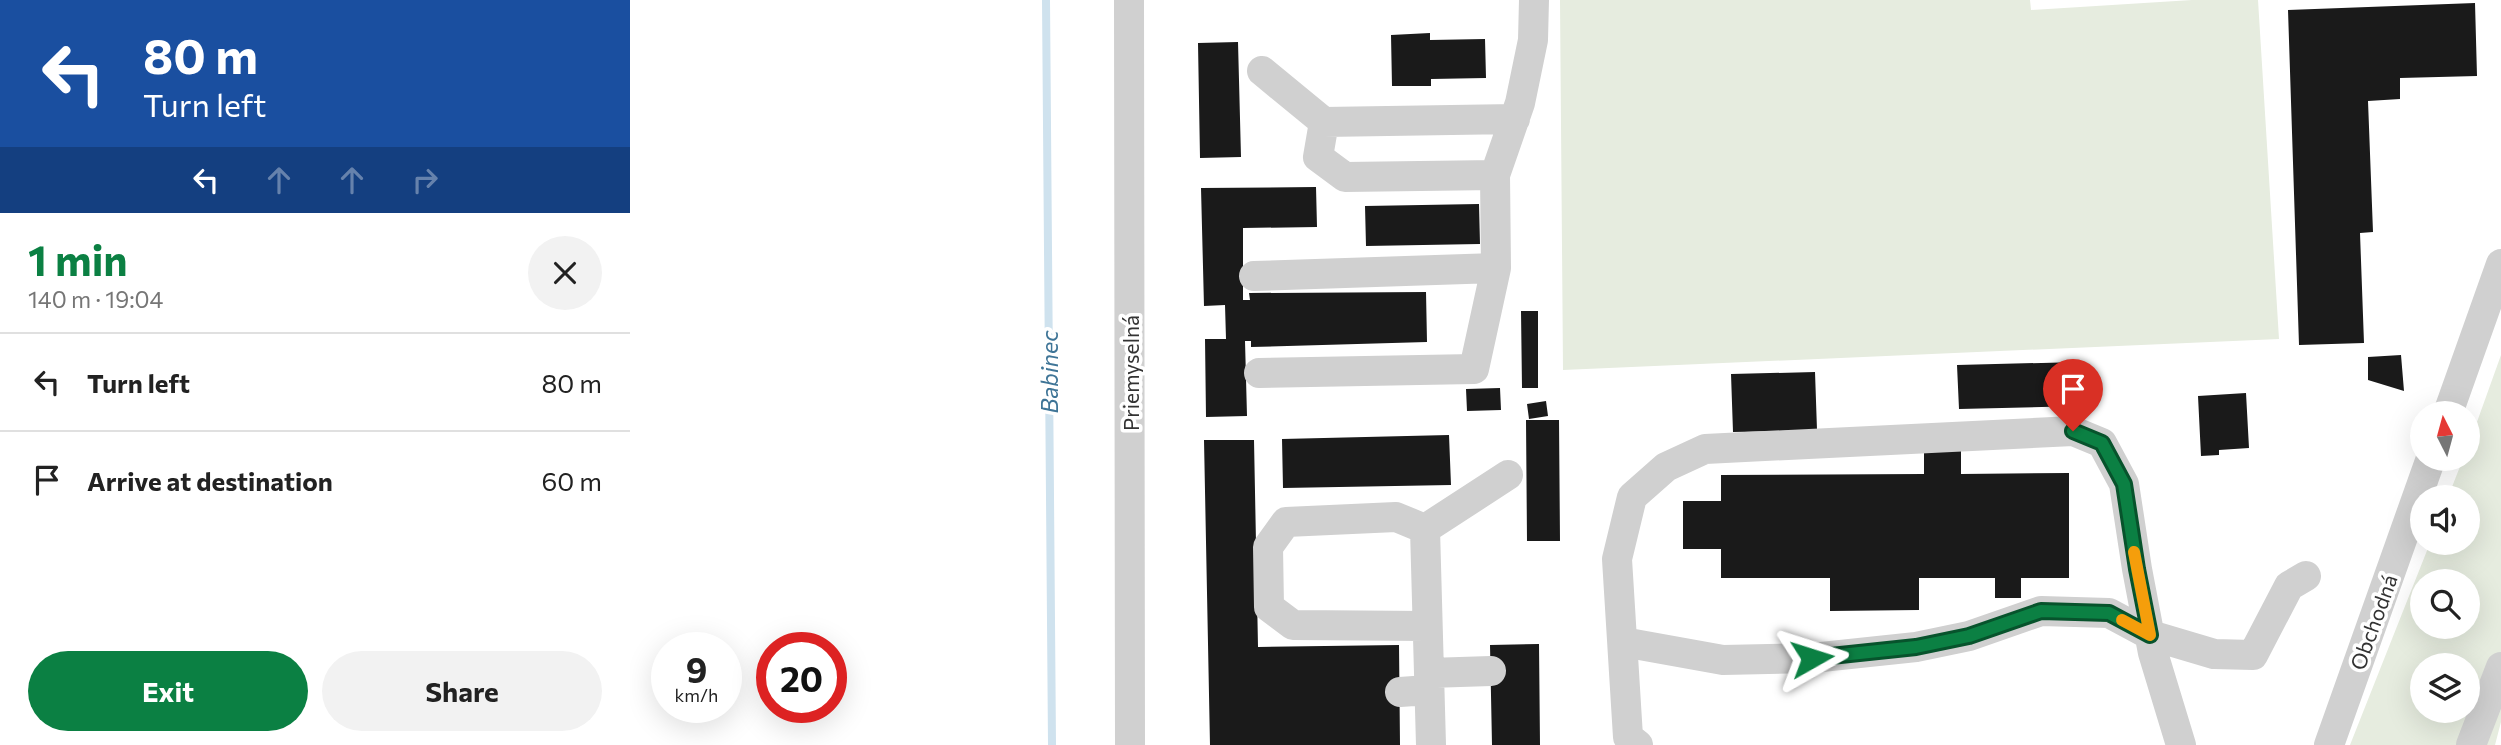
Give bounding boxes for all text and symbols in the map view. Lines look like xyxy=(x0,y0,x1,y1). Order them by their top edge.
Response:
text: 80 m xyxy=(143,24,258,84)
icon: left xyxy=(28,28,119,119)
text: Turn left xyxy=(143,84,267,124)
icon: left xyxy=(187,161,225,199)
icon: ahead xyxy=(260,161,298,199)
icon: ahead xyxy=(333,161,371,199)
icon: right xyxy=(406,161,444,199)
text: 1 min xyxy=(28,233,128,285)
button: close xyxy=(528,236,602,310)
text: 140 m · 19:04 xyxy=(28,285,163,313)
street label: Priemyselná xyxy=(1118,315,1143,431)
water label: Babinec xyxy=(1035,330,1063,414)
pin xyxy=(2043,359,2103,431)
icon: left xyxy=(28,363,66,401)
text: Turn left xyxy=(87,367,190,398)
text: 80 m xyxy=(542,367,602,398)
icon: arrive xyxy=(2054,370,2092,408)
north arrow xyxy=(2410,401,2480,471)
map controls xyxy=(2410,401,2480,723)
icon: arrive xyxy=(28,461,66,499)
text: Arrive at destination xyxy=(87,465,333,496)
text: 60 m xyxy=(542,465,602,496)
button: sound xyxy=(2410,485,2480,555)
button: search xyxy=(2410,569,2480,639)
street label: Obchodná xyxy=(2344,571,2402,673)
position arrow xyxy=(1775,621,1849,695)
speed limit sign: 20 xyxy=(756,632,847,723)
text: 9 xyxy=(686,647,707,690)
button: Exit xyxy=(28,651,308,731)
button: Share xyxy=(322,651,602,731)
button: layers xyxy=(2410,653,2480,723)
text: km/h xyxy=(675,684,718,706)

